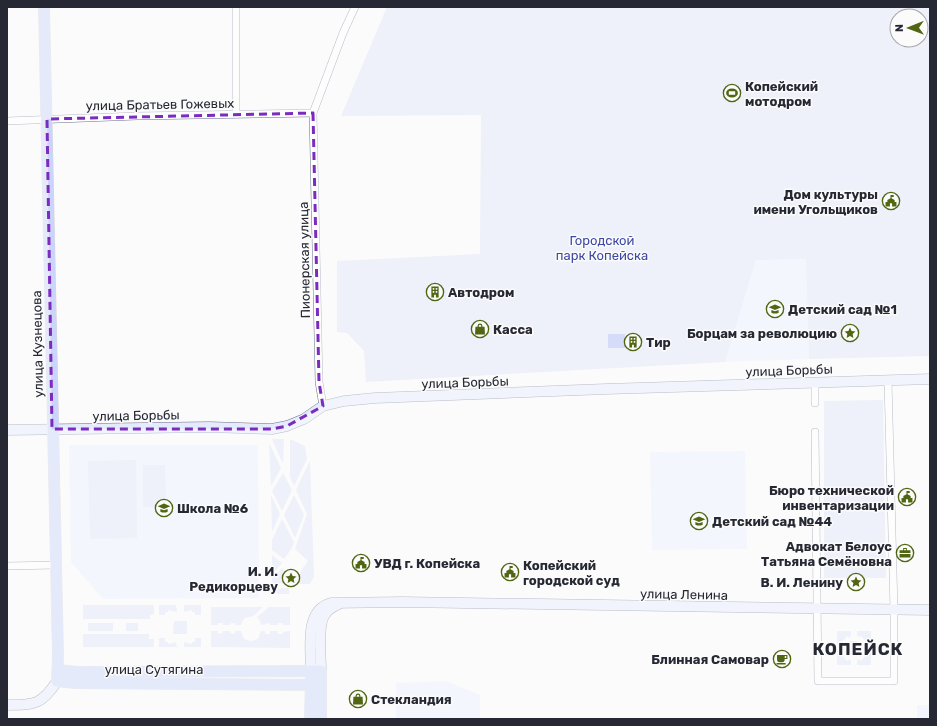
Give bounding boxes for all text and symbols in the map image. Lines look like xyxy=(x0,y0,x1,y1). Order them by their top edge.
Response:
north arrow xyxy=(889,8,929,48)
text: N xyxy=(893,24,906,32)
place label: Копейский мотодром xyxy=(745,79,818,109)
sports icon: Копейский мотодром xyxy=(722,83,742,103)
street label: улица Братьев Гожевых xyxy=(86,96,234,113)
place label: Дом культуры имени Угольщиков xyxy=(753,187,878,217)
public building icon: Дом культуры имени Угольщиков xyxy=(881,191,901,211)
street label: Пионерская улица xyxy=(296,202,313,318)
park label: Городской парк Копейска xyxy=(556,233,648,263)
building icon: Автодром xyxy=(425,282,445,302)
place label: Автодром xyxy=(448,285,514,300)
street label: улица Кузнецова xyxy=(29,290,46,398)
school or university icon: Детский сад №1 xyxy=(765,299,785,319)
place label: Детский сад №1 xyxy=(788,302,897,317)
shop icon: Касса xyxy=(470,319,490,339)
place label: Касса xyxy=(493,322,533,337)
place icon: Борцам за революцию xyxy=(840,323,860,343)
place label: Борцам за революцию xyxy=(687,326,837,341)
building icon: Тир xyxy=(623,332,643,352)
place label: Тир xyxy=(646,335,671,350)
street label: улица Борьбы xyxy=(745,361,833,380)
street label: улица Борьбы xyxy=(421,373,509,392)
street label: улица Борьбы xyxy=(92,407,180,424)
place label: Бюро технической инвентаризации xyxy=(769,483,894,513)
public building icon: Бюро технической инвентаризации xyxy=(897,487,917,507)
school or university icon: Школа №6 xyxy=(154,498,174,518)
place label: Школа №6 xyxy=(177,501,249,516)
school or university icon: Детский сад №44 xyxy=(689,511,709,531)
place label: Детский сад №44 xyxy=(712,514,832,529)
place label: Адвокат Белоус Татьяна Семёновна xyxy=(761,539,892,569)
office icon: Адвокат Белоус Татьяна Семёновна xyxy=(895,543,915,563)
public building icon: УВД г. Копейска xyxy=(351,553,371,573)
place label: УВД г. Копейска xyxy=(374,556,480,571)
place label: Копейский городской суд xyxy=(523,558,620,588)
public building icon: Копейский городской суд xyxy=(500,562,520,582)
place label: И. И. Редикорцеву xyxy=(189,564,278,594)
place icon: И. И. Редикорцеву xyxy=(281,568,301,588)
place icon: В. И. Ленину xyxy=(846,572,866,592)
place label: В. И. Ленину xyxy=(761,575,843,590)
street label: улица Ленина xyxy=(640,586,728,603)
district label: КОПЕЙСК xyxy=(812,639,904,659)
cafe icon: Блинная Самовар xyxy=(772,649,792,669)
place label: Блинная Самовар xyxy=(651,652,769,667)
street label: улица Сутягина xyxy=(105,662,203,677)
shop icon: Стекландия xyxy=(348,689,368,709)
place label: Стекландия xyxy=(371,692,452,707)

